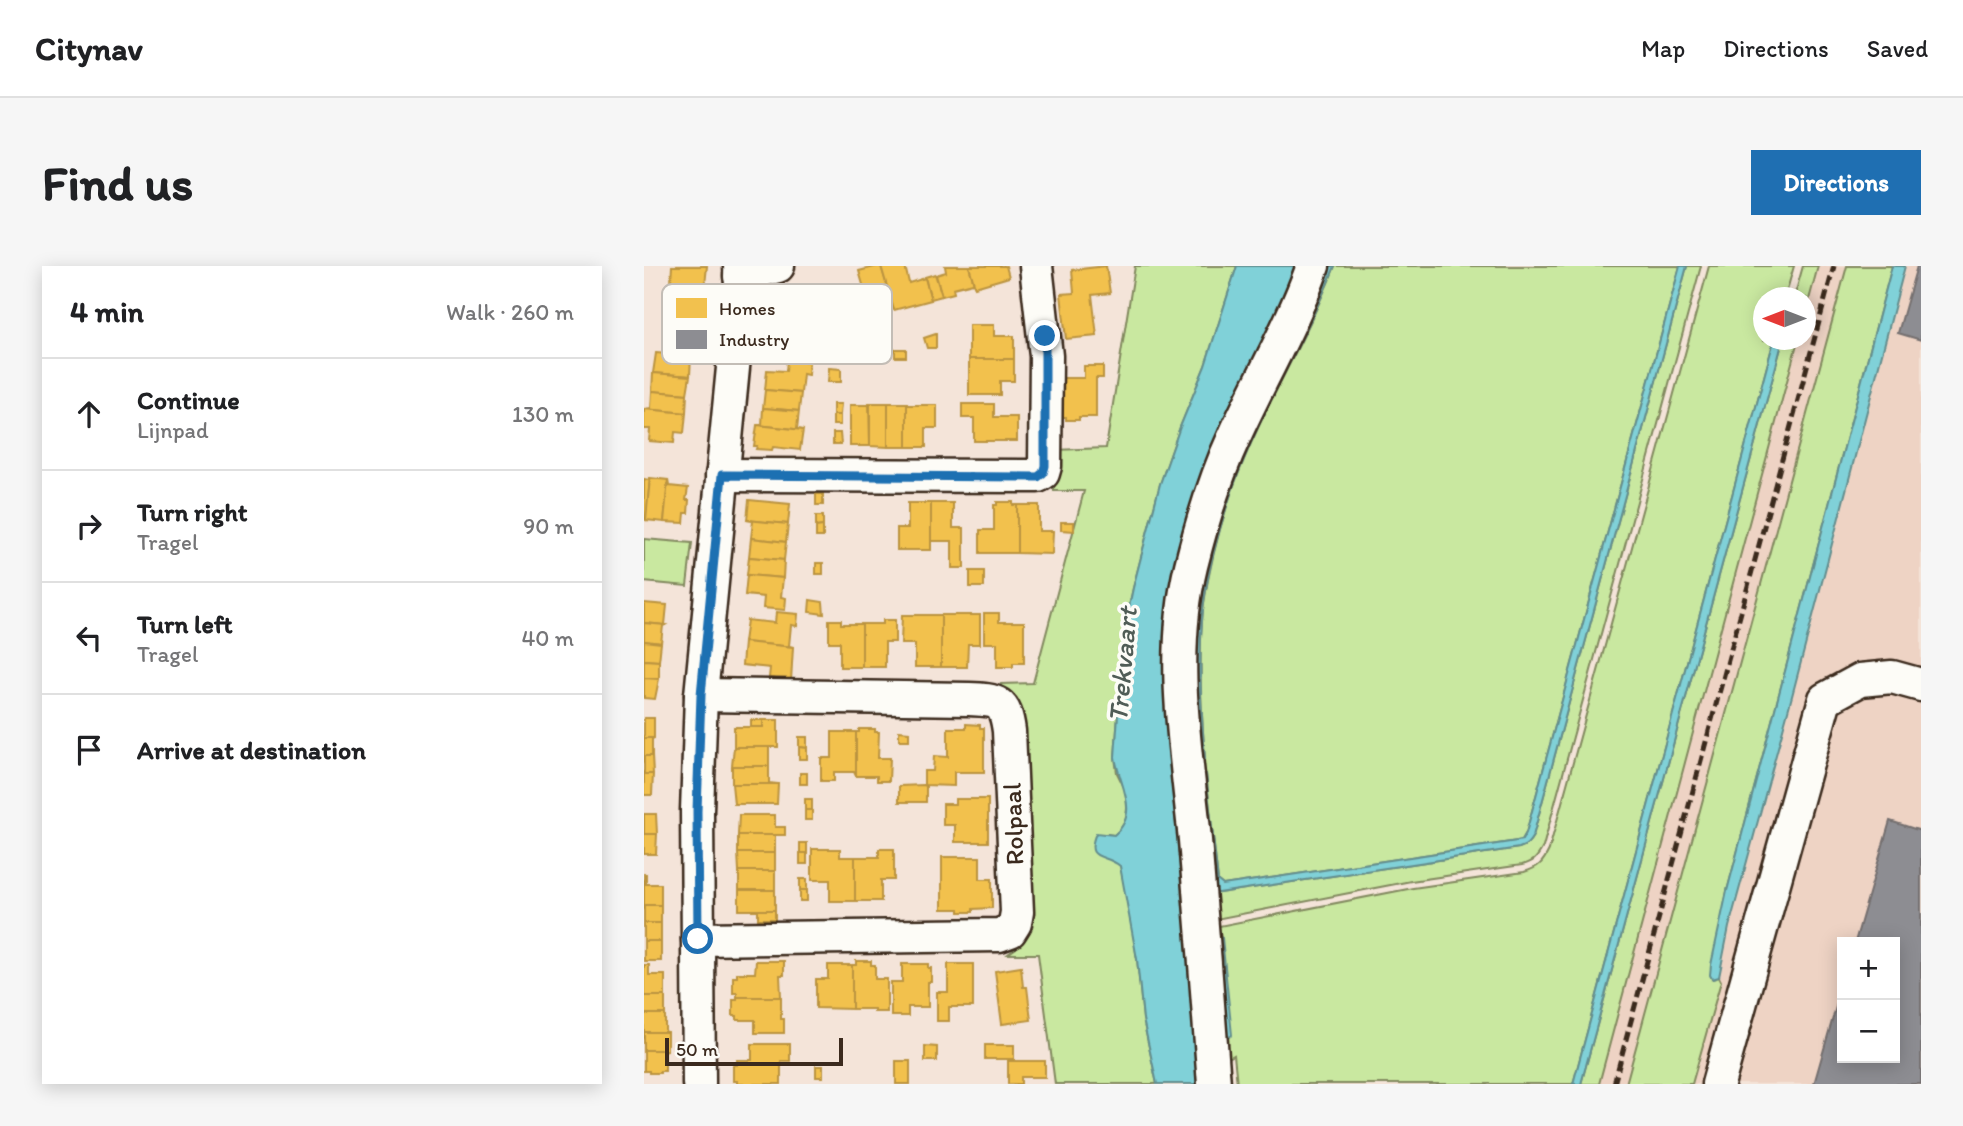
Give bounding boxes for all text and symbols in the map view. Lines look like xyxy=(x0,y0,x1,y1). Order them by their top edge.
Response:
text: Citynav xyxy=(35,29,143,68)
text: Map xyxy=(1641,34,1685,63)
text: Directions xyxy=(1723,34,1829,63)
text: Saved xyxy=(1867,34,1928,63)
button: Directions xyxy=(1751,150,1921,215)
text: Find us xyxy=(42,153,193,212)
legend xyxy=(662,284,892,364)
north arrow xyxy=(1753,287,1816,350)
text: 4 min xyxy=(70,293,144,330)
text: Homes xyxy=(719,297,775,320)
text: Walk · 260 m xyxy=(446,298,574,326)
route end xyxy=(1029,320,1060,351)
text: Industry xyxy=(719,328,789,351)
text: Continue xyxy=(137,384,240,416)
icon: ahead xyxy=(70,395,108,433)
text: 130 m xyxy=(512,400,574,428)
text: Lijnpad xyxy=(137,416,209,444)
text: Turn right xyxy=(137,496,248,528)
icon: right xyxy=(70,507,108,545)
text: 90 m xyxy=(523,512,574,540)
text: Tragel xyxy=(137,528,198,556)
water label: Trekvaart xyxy=(1100,604,1144,724)
text: Turn left xyxy=(137,608,233,640)
icon: left xyxy=(70,619,108,657)
text: 40 m xyxy=(521,624,574,652)
text: Tragel xyxy=(137,640,198,668)
icon: arrive xyxy=(70,731,108,769)
text: Arrive at destination xyxy=(137,734,366,766)
street label: Rolpaal xyxy=(996,782,1030,866)
route start xyxy=(682,923,713,954)
map controls xyxy=(1837,937,1900,1063)
button: + xyxy=(1837,937,1900,1000)
button: − xyxy=(1837,1000,1900,1063)
scale bar xyxy=(665,1035,844,1067)
text: 50 m xyxy=(676,1038,718,1061)

